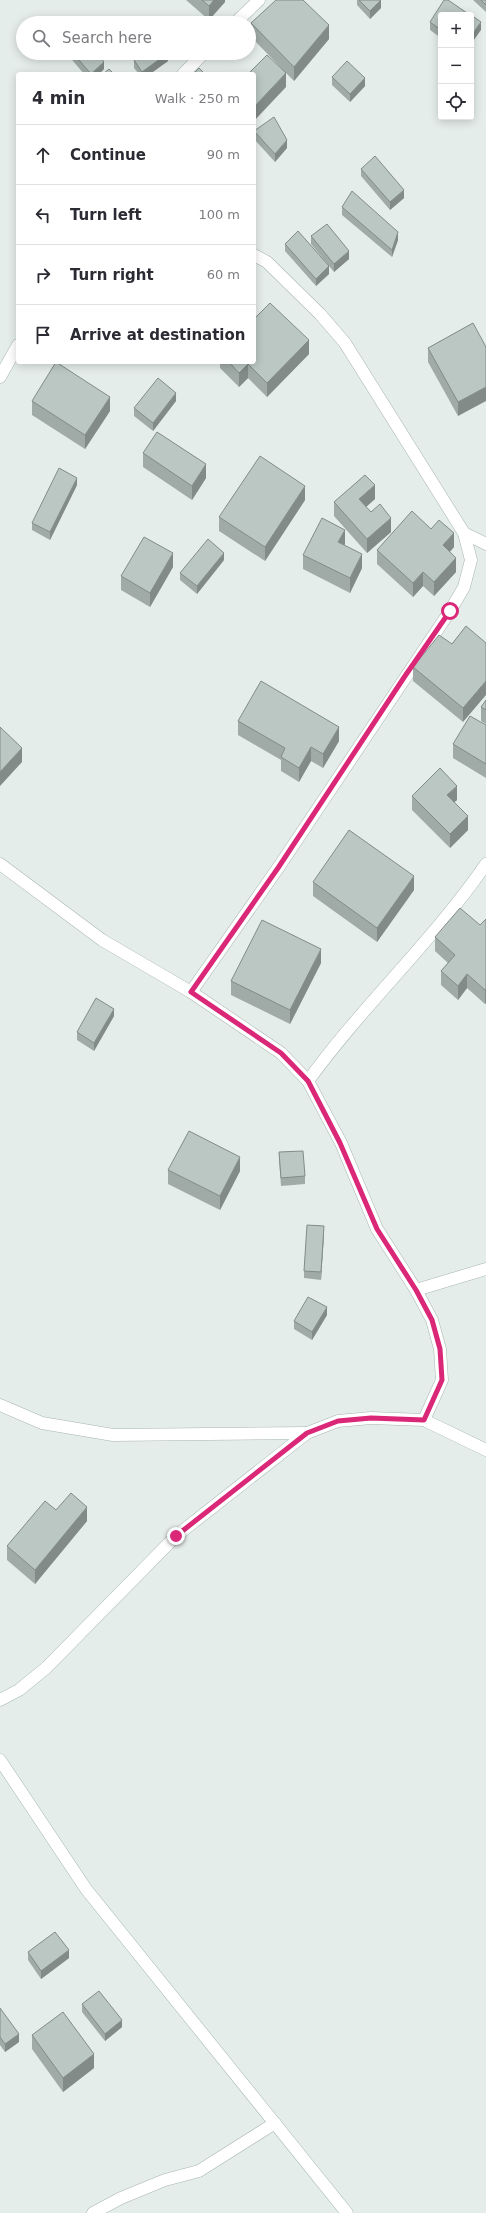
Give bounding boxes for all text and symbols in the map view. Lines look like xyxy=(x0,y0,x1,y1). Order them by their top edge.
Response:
map controls xyxy=(438,12,474,120)
button: + xyxy=(438,12,474,48)
search box xyxy=(16,16,256,60)
icon: search xyxy=(30,27,52,49)
text: Search here xyxy=(62,29,152,47)
button: − xyxy=(438,48,474,84)
button: locate xyxy=(438,84,474,120)
text: 4 min xyxy=(32,88,85,108)
text: Walk · 250 m xyxy=(155,91,240,106)
icon: ahead xyxy=(32,144,54,166)
text: Continue xyxy=(70,146,146,164)
text: 90 m xyxy=(207,147,240,162)
icon: left xyxy=(32,204,54,226)
text: Turn left xyxy=(70,206,142,224)
text: 100 m xyxy=(198,207,240,222)
icon: right xyxy=(32,264,54,286)
text: Turn right xyxy=(70,266,154,284)
text: 60 m xyxy=(207,267,240,282)
icon: arrive xyxy=(32,324,54,346)
text: Arrive at destination xyxy=(70,326,245,344)
route start xyxy=(441,602,459,620)
route end xyxy=(167,1527,185,1545)

